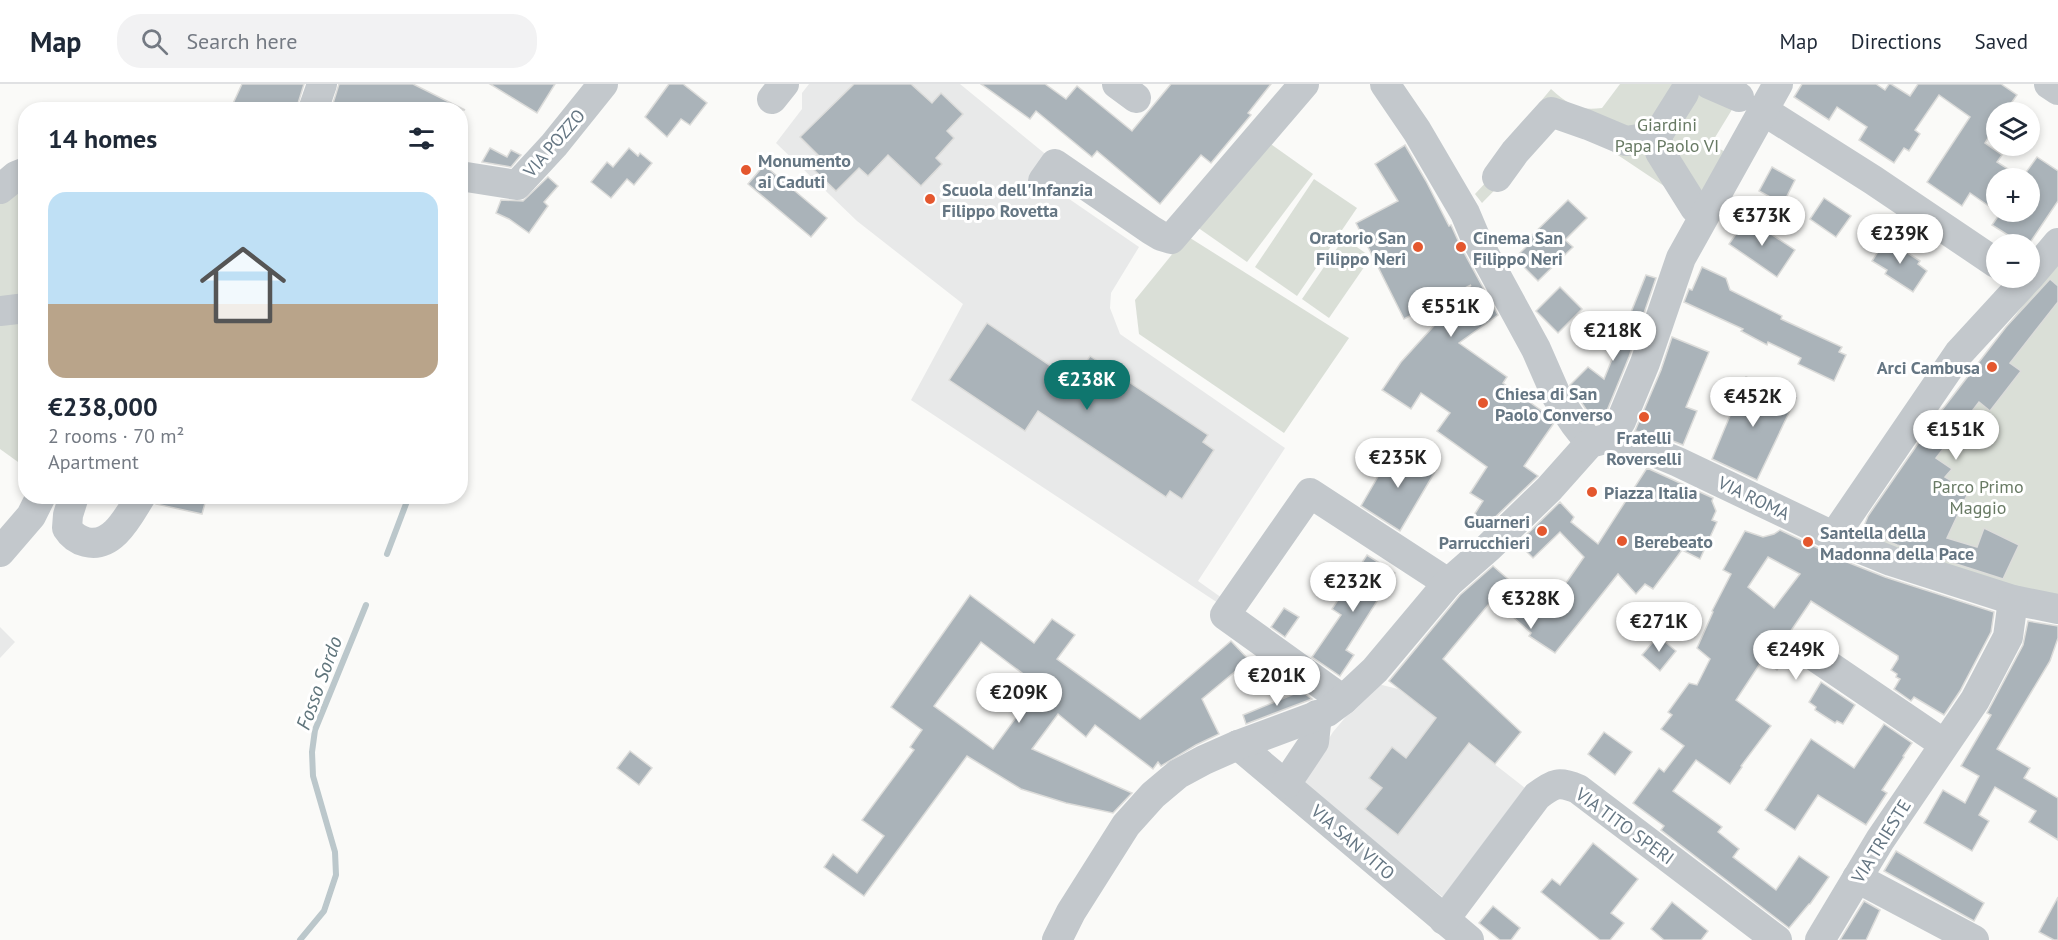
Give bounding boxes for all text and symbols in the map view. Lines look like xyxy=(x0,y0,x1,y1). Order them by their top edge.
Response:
search box xyxy=(117,14,537,68)
text: Map xyxy=(30,23,81,60)
icon: search xyxy=(138,25,171,58)
text: Search here xyxy=(186,27,297,55)
text: Map xyxy=(1779,28,1818,55)
text: Directions xyxy=(1851,28,1942,55)
text: Saved xyxy=(1975,28,2028,55)
map controls xyxy=(1986,102,2040,288)
button: layers xyxy=(1986,102,2040,156)
street label: VIA POZZO xyxy=(517,104,590,183)
park label: Giardini Papa Paolo VI xyxy=(1615,113,1719,157)
text: 14 homes xyxy=(48,122,157,155)
icon: filters xyxy=(405,122,438,155)
place label: Monumento ai Caduti xyxy=(758,149,851,193)
marker: Monumento ai Caduti xyxy=(739,163,753,177)
button: + xyxy=(1986,168,2040,222)
place label: Scuola dell'Infanzia Filippo Rovetta xyxy=(942,178,1093,222)
marker: Scuola dell'Infanzia Filippo Rovetta xyxy=(923,192,937,206)
pin: €373K xyxy=(1720,196,1804,247)
text: €373K xyxy=(1733,202,1791,228)
pin: €239K xyxy=(1858,214,1942,265)
text: €239K xyxy=(1871,220,1929,246)
place label: Oratorio San Filippo Neri xyxy=(1309,226,1406,270)
place label: Cinema San Filippo Neri xyxy=(1473,226,1563,270)
icon: home xyxy=(189,231,297,339)
button: − xyxy=(1986,234,2040,288)
marker: Oratorio San Filippo Neri xyxy=(1411,240,1425,254)
marker: Cinema San Filippo Neri xyxy=(1454,240,1468,254)
pin: €551K xyxy=(1409,287,1493,338)
text: €551K xyxy=(1422,293,1480,319)
pin: €218K xyxy=(1571,311,1655,362)
text: €218K xyxy=(1584,317,1642,343)
place label: Arci Cambusa xyxy=(1877,356,1980,379)
pin: €238K xyxy=(1045,360,1129,411)
marker: Arci Cambusa xyxy=(1985,360,1999,374)
text: €238K xyxy=(1058,366,1116,392)
pin: €452K xyxy=(1711,377,1795,428)
place label: Chiesa di San Paolo Converso xyxy=(1495,382,1613,426)
text: €452K xyxy=(1724,383,1782,409)
text: €238,000 xyxy=(48,390,158,423)
marker: Chiesa di San Paolo Converso xyxy=(1476,396,1490,410)
marker: Fratelli Roverselli xyxy=(1637,410,1651,424)
pin: €151K xyxy=(1914,410,1998,461)
text: €151K xyxy=(1927,416,1985,442)
text: 2 rooms · 70 m² xyxy=(48,423,184,449)
place label: Fratelli Roverselli xyxy=(1606,426,1682,470)
pin: €235K xyxy=(1356,438,1440,489)
text: €235K xyxy=(1369,444,1427,470)
text: Apartment xyxy=(48,449,139,475)
street label: VIA ROMA xyxy=(1713,470,1794,525)
park label: Parco Primo Maggio xyxy=(1932,475,2024,519)
place label: Piazza Italia xyxy=(1604,481,1698,504)
marker: Piazza Italia xyxy=(1585,485,1599,499)
place label: Guarneri Parrucchieri xyxy=(1439,510,1530,554)
place label: Santella della Madonna della Pace xyxy=(1820,521,1974,565)
marker: Guarneri Parrucchieri xyxy=(1535,524,1549,538)
place label: Berebeato xyxy=(1634,530,1713,553)
marker: Berebeato xyxy=(1615,534,1629,548)
marker: Santella della Madonna della Pace xyxy=(1801,535,1815,549)
pin: €232K xyxy=(1311,562,1395,613)
text: €232K xyxy=(1324,568,1382,594)
pin: €328K xyxy=(1489,579,1573,630)
text: €328K xyxy=(1502,585,1560,611)
pin: €271K xyxy=(1617,602,1701,653)
text: €271K xyxy=(1630,608,1688,634)
pin: €249K xyxy=(1754,630,1838,681)
water label: Fosso Sordo xyxy=(290,633,348,733)
text: €249K xyxy=(1767,636,1825,662)
pin: €201K xyxy=(1235,656,1319,707)
text: €201K xyxy=(1248,662,1306,688)
pin: €209K xyxy=(977,673,1061,724)
text: €209K xyxy=(990,679,1048,705)
street label: VIA TITO SPERI xyxy=(1570,782,1679,869)
street label: VIA TRIESTE xyxy=(1846,795,1916,888)
street label: VIA SAN VITO xyxy=(1306,799,1400,885)

